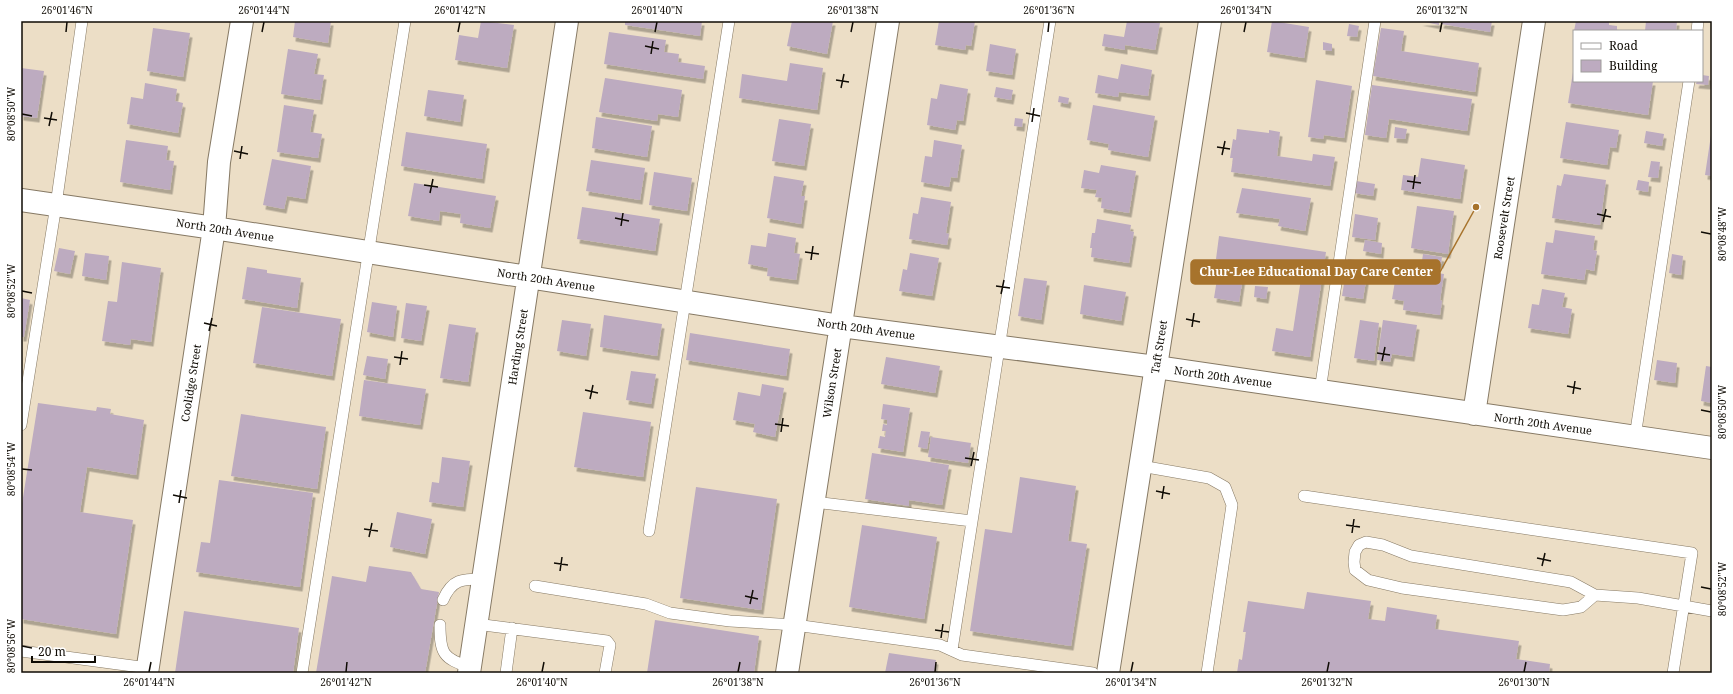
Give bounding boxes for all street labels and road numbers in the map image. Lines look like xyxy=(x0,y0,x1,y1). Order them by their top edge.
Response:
street label: Roosevelt Street xyxy=(1490,175,1517,261)
street label: North 20th Avenue xyxy=(175,214,275,245)
street label: North 20th Avenue xyxy=(496,264,596,295)
street label: Harding Street xyxy=(504,308,531,386)
street label: North 20th Avenue xyxy=(816,314,916,343)
street label: Taft Street xyxy=(1147,319,1170,375)
street label: Coolidge Street xyxy=(177,343,204,423)
street label: Wilson Street xyxy=(819,347,844,419)
street label: North 20th Avenue xyxy=(1173,362,1273,391)
street label: North 20th Avenue xyxy=(1493,409,1593,438)

